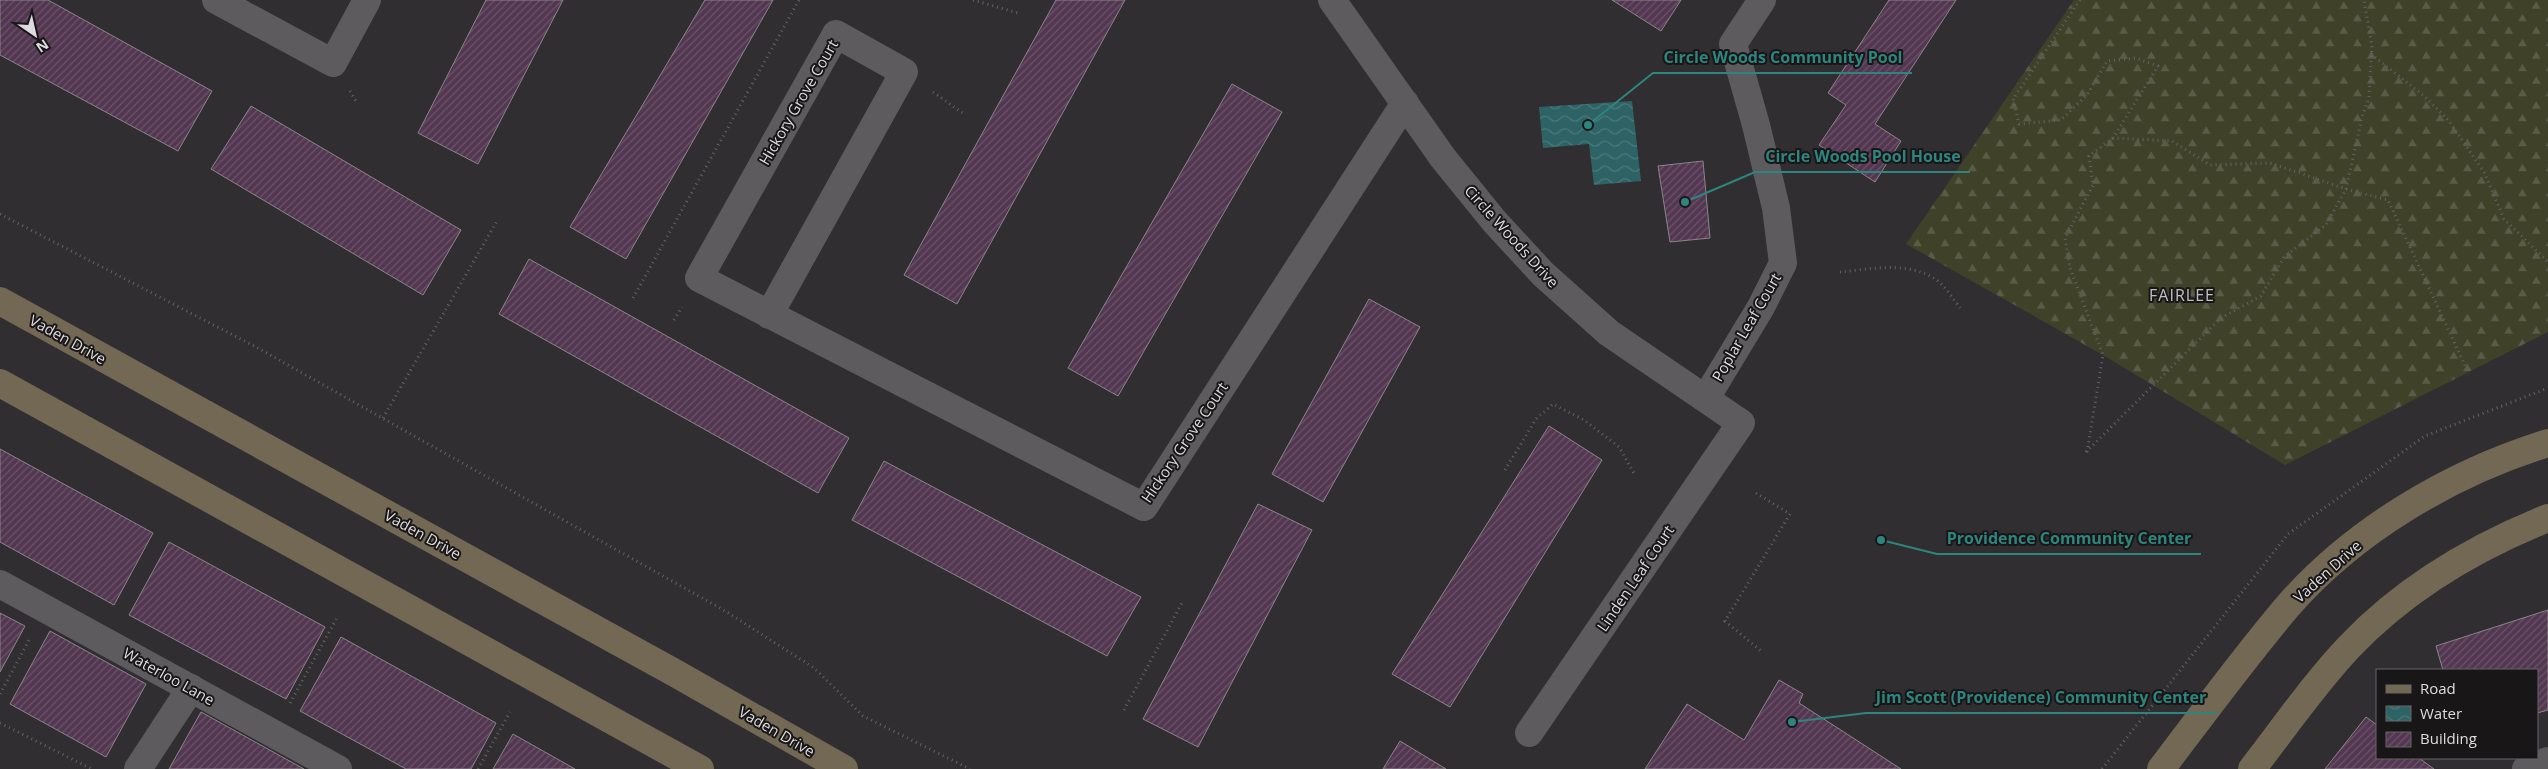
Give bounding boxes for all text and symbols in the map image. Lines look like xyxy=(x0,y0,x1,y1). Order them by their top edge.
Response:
north arrow xyxy=(10,10,60,60)
text: N xyxy=(33,35,53,57)
street label: Hickory Grove Court xyxy=(754,36,842,168)
callout: Circle Woods Community Pool xyxy=(1653,42,1912,73)
text: Circle Woods Community Pool xyxy=(1664,46,1902,68)
callout: Circle Woods Pool House xyxy=(1755,141,1970,172)
text: Circle Woods Pool House xyxy=(1765,145,1961,167)
street label: Circle Woods Drive xyxy=(1461,180,1563,292)
street label: Poplar Leaf Court xyxy=(1707,269,1785,385)
district label: FAIRLEE xyxy=(2149,284,2215,306)
street label: Vaden Drive xyxy=(26,310,110,368)
street label: Hickory Grove Court xyxy=(1136,378,1232,506)
street label: Vaden Drive xyxy=(381,505,465,563)
street label: Linden Leaf Court xyxy=(1592,521,1678,635)
callout: Providence Community Center xyxy=(1937,523,2201,554)
text: Providence Community Center xyxy=(1947,527,2191,549)
street label: Vaden Drive xyxy=(2289,535,2365,607)
street label: Waterloo Lane xyxy=(120,643,218,709)
legend xyxy=(2376,669,2538,759)
text: Road xyxy=(2420,678,2456,698)
callout: Jim Scott (Providence) Community Center xyxy=(1866,682,2217,713)
text: Jim Scott (Providence) Community Center xyxy=(1874,686,2206,708)
street label: Vaden Drive xyxy=(735,701,819,761)
text: Water xyxy=(2420,703,2462,723)
text: Building xyxy=(2420,728,2477,748)

